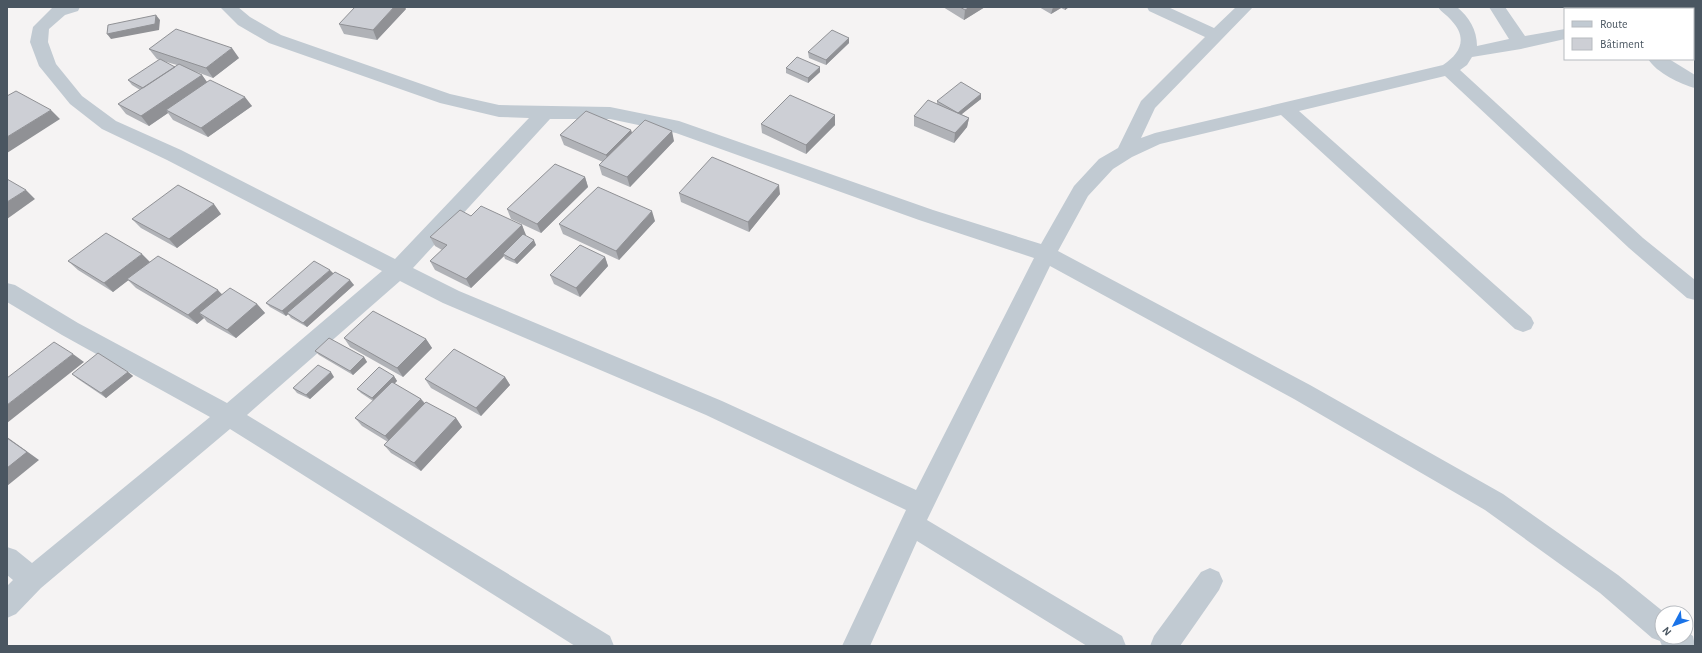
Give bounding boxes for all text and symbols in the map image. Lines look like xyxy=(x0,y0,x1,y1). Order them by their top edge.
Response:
legend xyxy=(1564,8,1694,60)
text: Route xyxy=(1600,18,1627,30)
text: Bâtiment xyxy=(1600,38,1644,50)
north arrow xyxy=(1654,605,1694,645)
text: N xyxy=(1660,625,1673,638)

